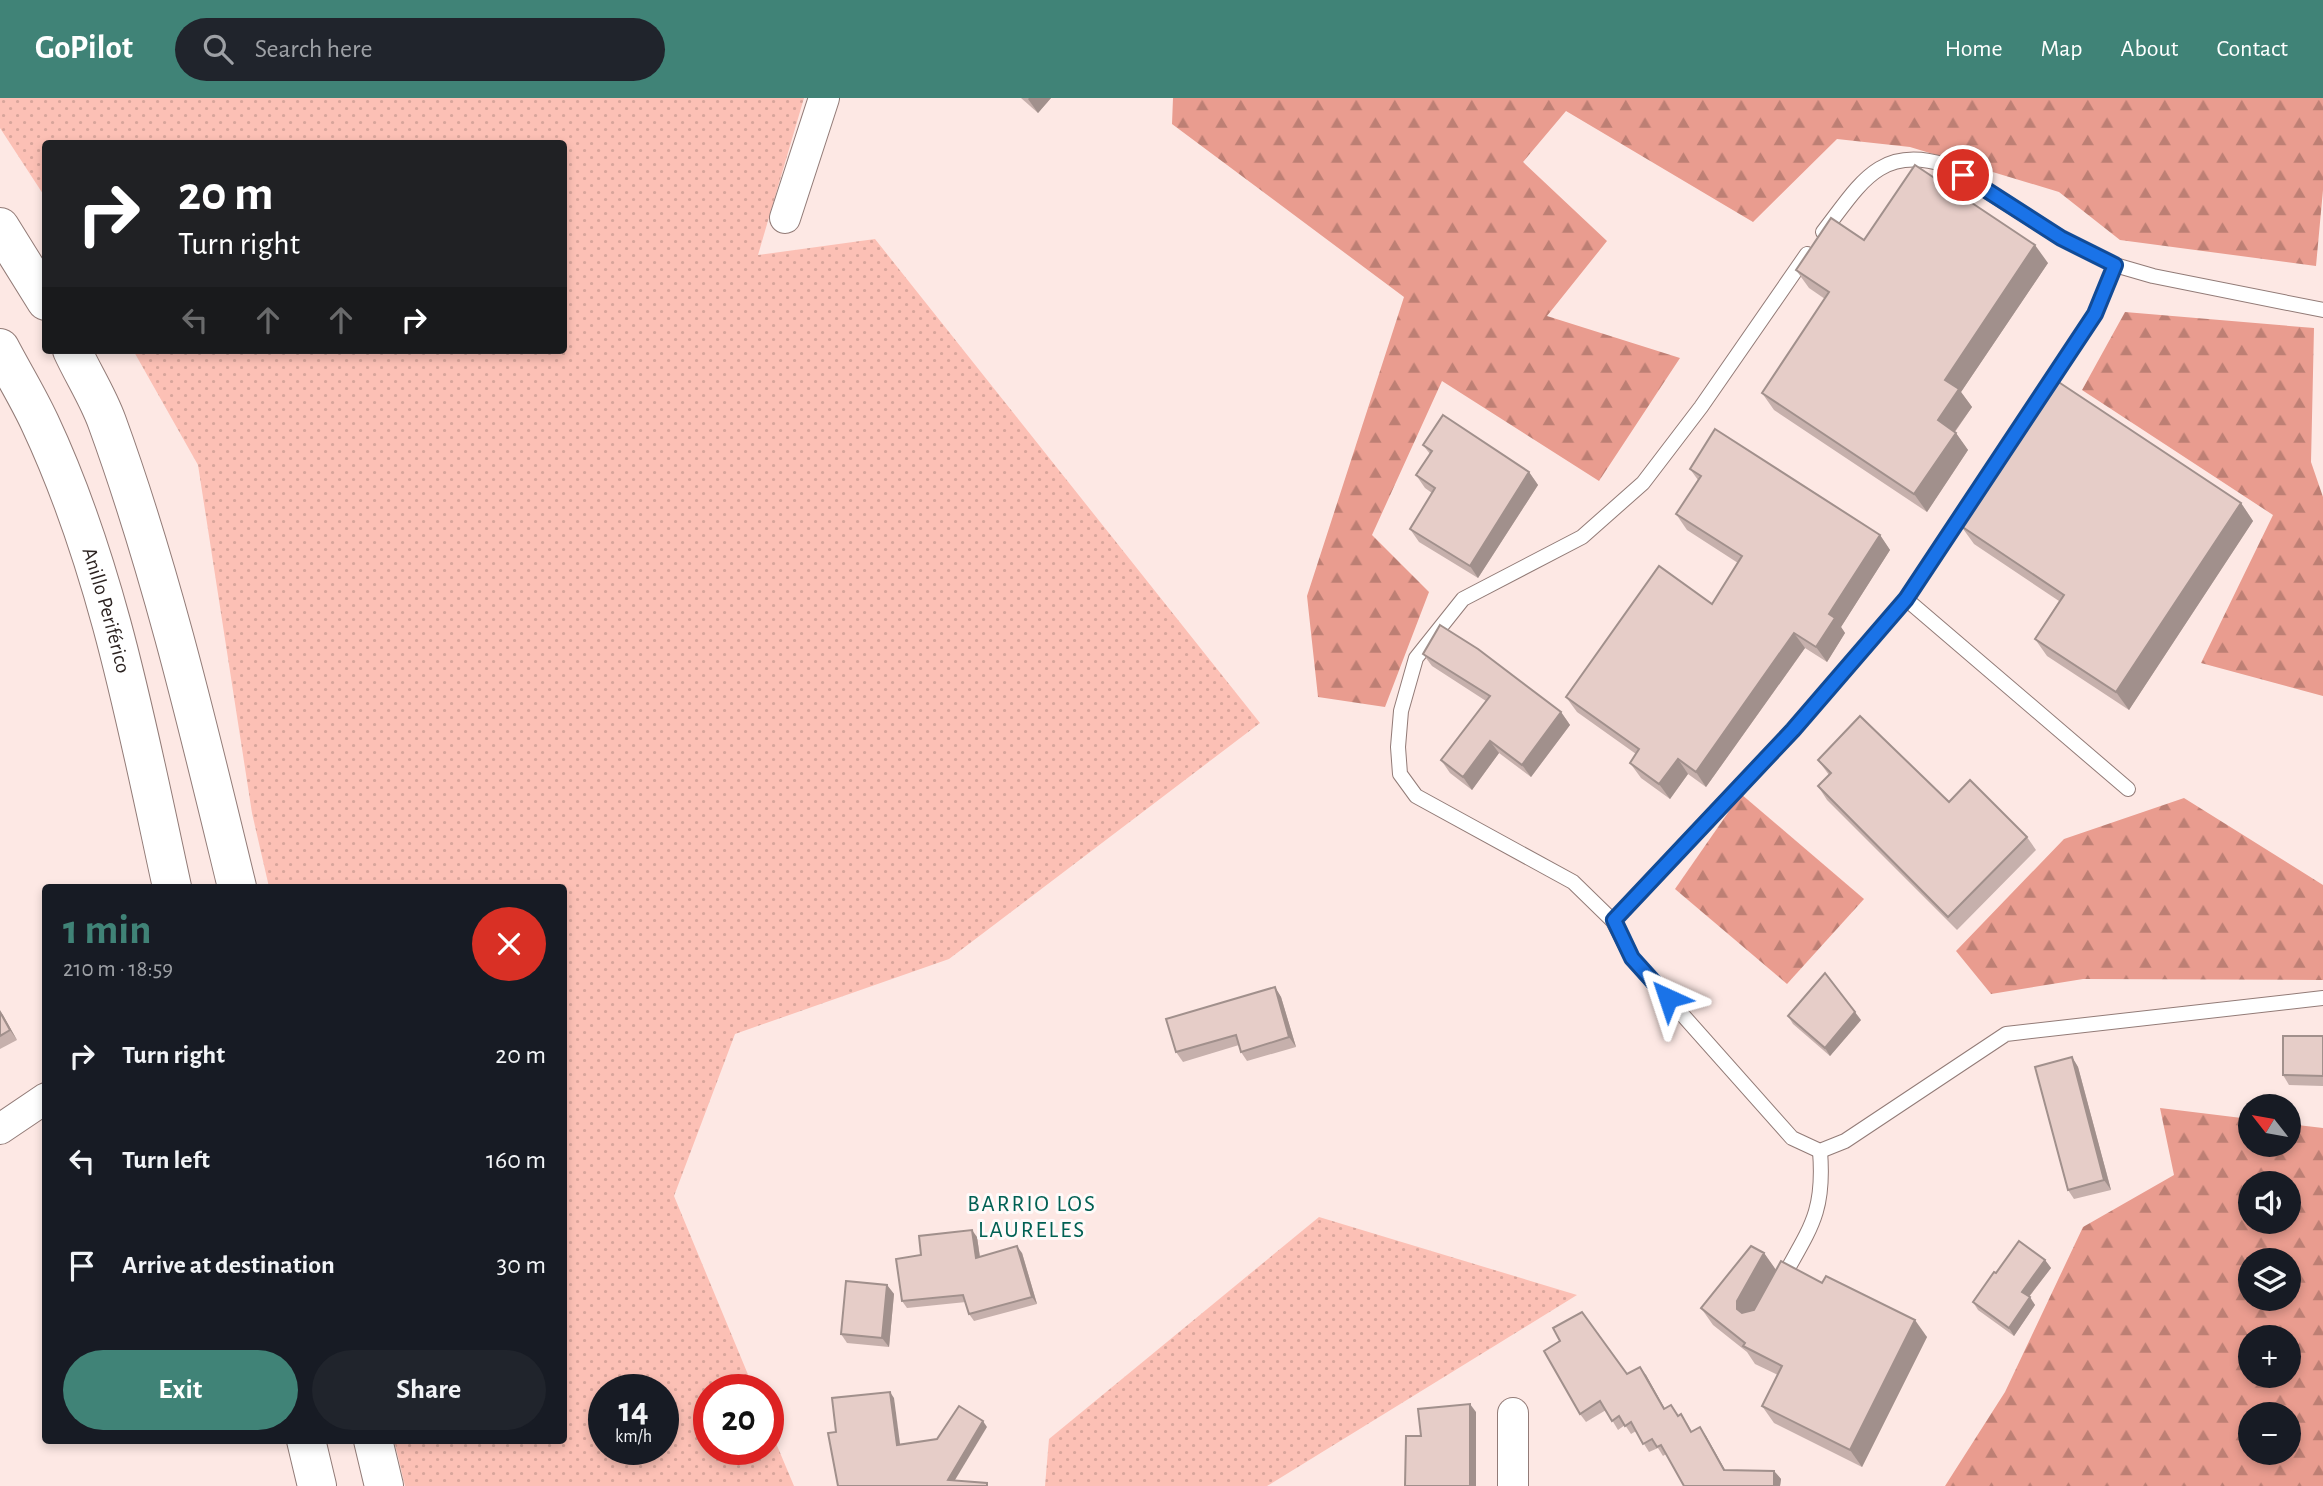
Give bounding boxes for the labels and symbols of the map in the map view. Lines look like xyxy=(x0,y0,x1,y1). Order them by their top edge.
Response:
pin xyxy=(1933,145,1993,205)
street label: Anillo Periférico xyxy=(79,545,134,675)
position arrow xyxy=(1631,961,1705,1035)
north arrow xyxy=(2238,1094,2301,1157)
district label: BARRIO LOS LAURELES xyxy=(967,1193,1097,1242)
speed limit sign: 20 xyxy=(693,1374,784,1465)

